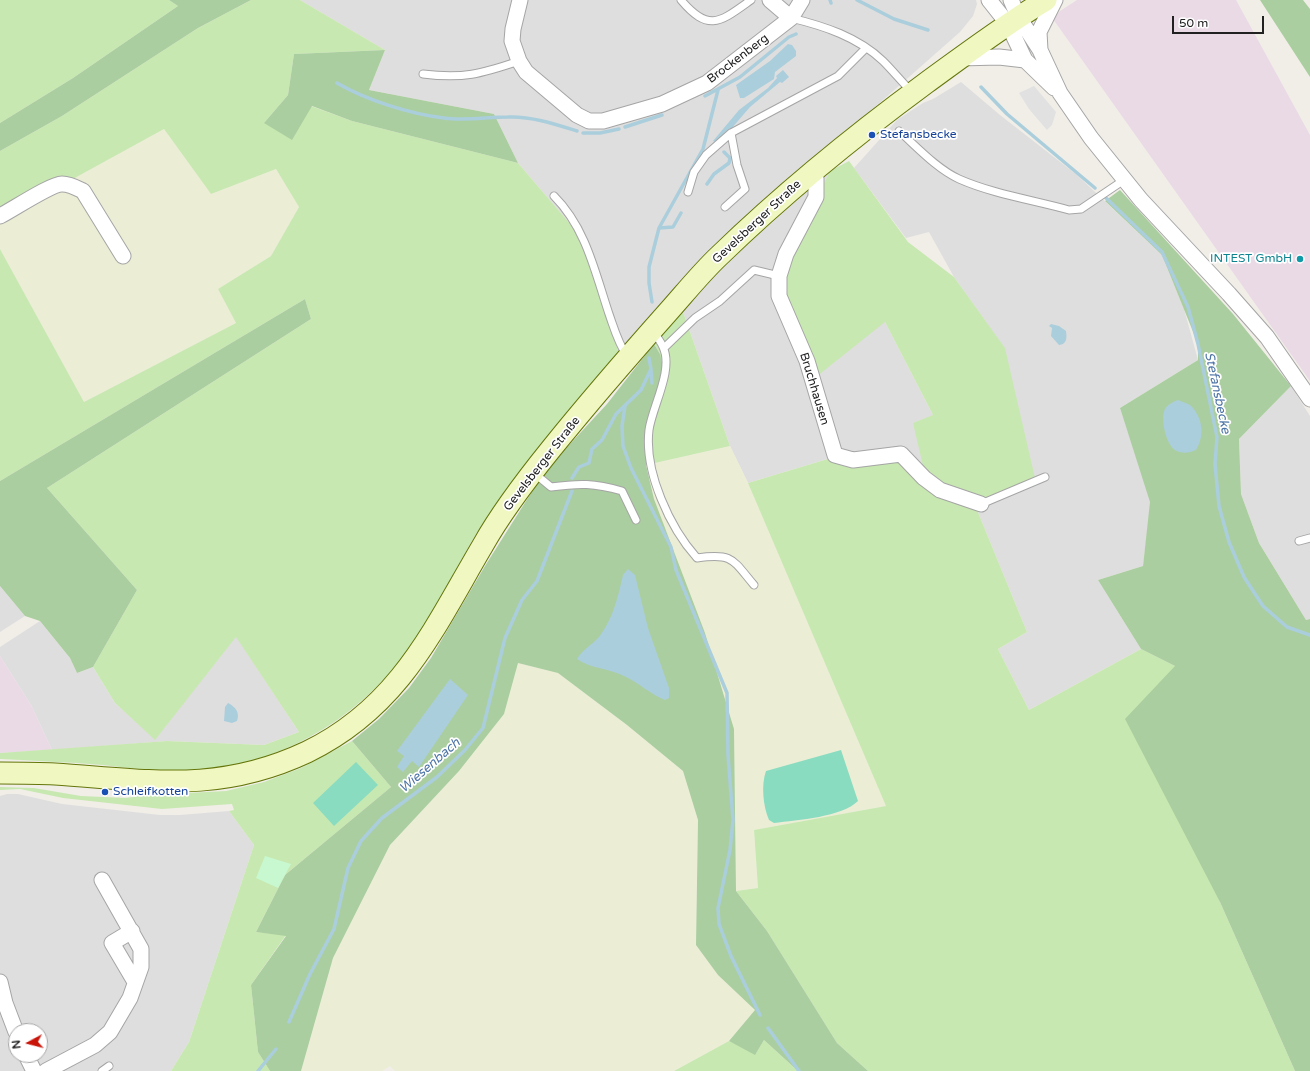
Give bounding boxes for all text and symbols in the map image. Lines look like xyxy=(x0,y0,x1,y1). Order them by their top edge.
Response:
scale bar xyxy=(1174,8,1266,34)
text: 50 m xyxy=(1179,16,1208,30)
street label: Brockenberg xyxy=(704,31,772,87)
place label: Stefansbecke xyxy=(880,128,957,142)
marker: Stefansbecke xyxy=(867,130,877,140)
street label: Gevelsberger Straße xyxy=(710,177,804,267)
place label: INTEST GmbH xyxy=(1210,252,1292,266)
marker: INTEST GmbH xyxy=(1295,254,1305,264)
street label: Bruchhausen xyxy=(796,351,832,427)
water label: Stefansbecke xyxy=(1201,351,1233,435)
street label: Gevelsberger Straße xyxy=(501,414,583,514)
water label: Wiesenbach xyxy=(396,735,464,797)
place label: Schleifkotten xyxy=(113,785,188,799)
marker: Schleifkotten xyxy=(100,787,110,797)
north arrow xyxy=(8,1023,48,1063)
text: N xyxy=(10,1039,24,1050)

